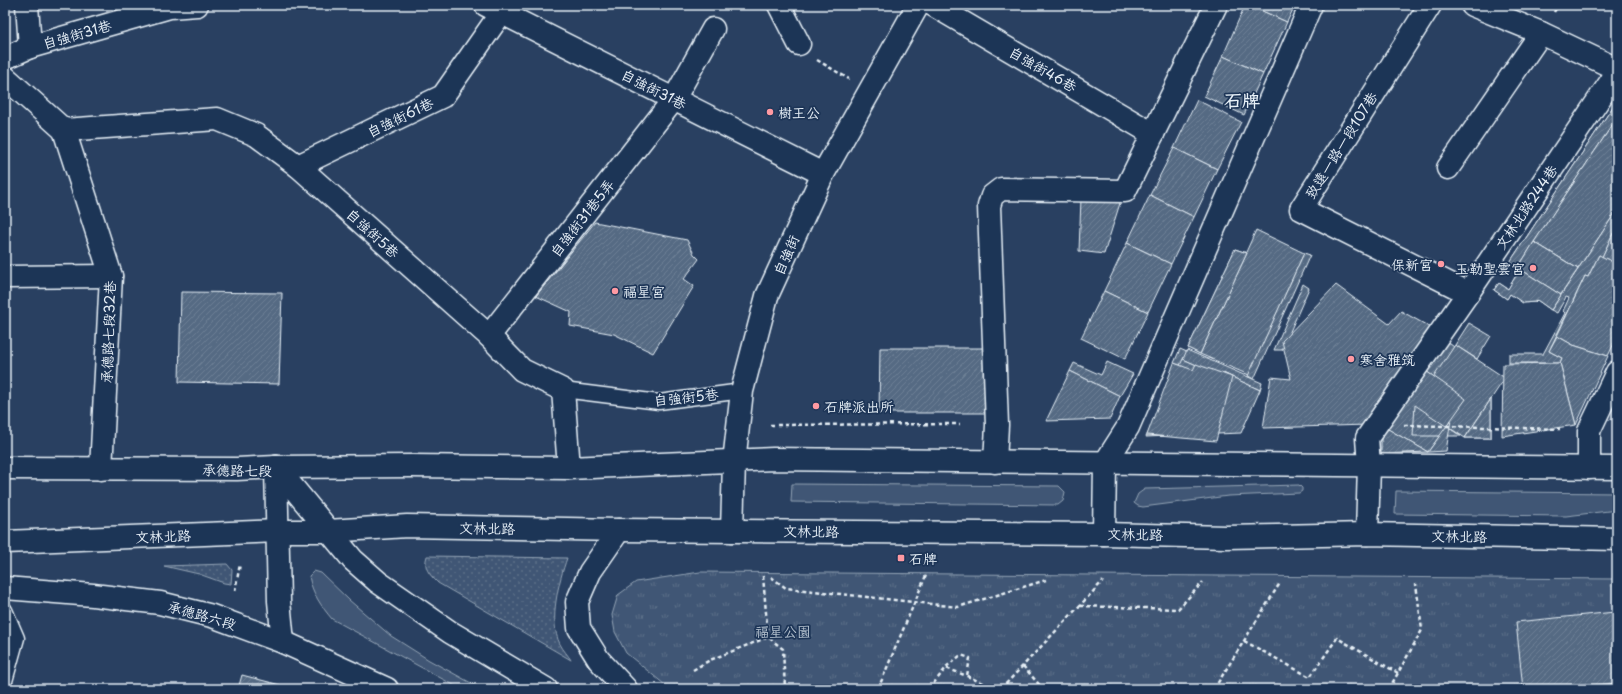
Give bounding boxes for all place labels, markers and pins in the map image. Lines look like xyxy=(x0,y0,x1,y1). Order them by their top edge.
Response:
place label: 樹王公 xyxy=(778,102,820,123)
marker: 樹王公 xyxy=(765,107,775,117)
place label: 保新宮 xyxy=(1391,254,1433,275)
place label: 玉勒聖雲宮 xyxy=(1455,258,1525,279)
marker: 保新宮 xyxy=(1436,259,1446,269)
marker: 玉勒聖雲宮 xyxy=(1528,263,1538,273)
place label: 福星宮 xyxy=(623,281,665,302)
marker: 福星宮 xyxy=(610,286,620,296)
place label: 寒舍雅筑 xyxy=(1359,349,1415,370)
marker: 寒舍雅筑 xyxy=(1346,354,1356,364)
place label: 石牌派出所 xyxy=(824,396,894,417)
marker: 石牌派出所 xyxy=(811,401,821,411)
place label: 石牌 xyxy=(909,548,938,569)
marker: 石牌 xyxy=(896,553,906,563)

